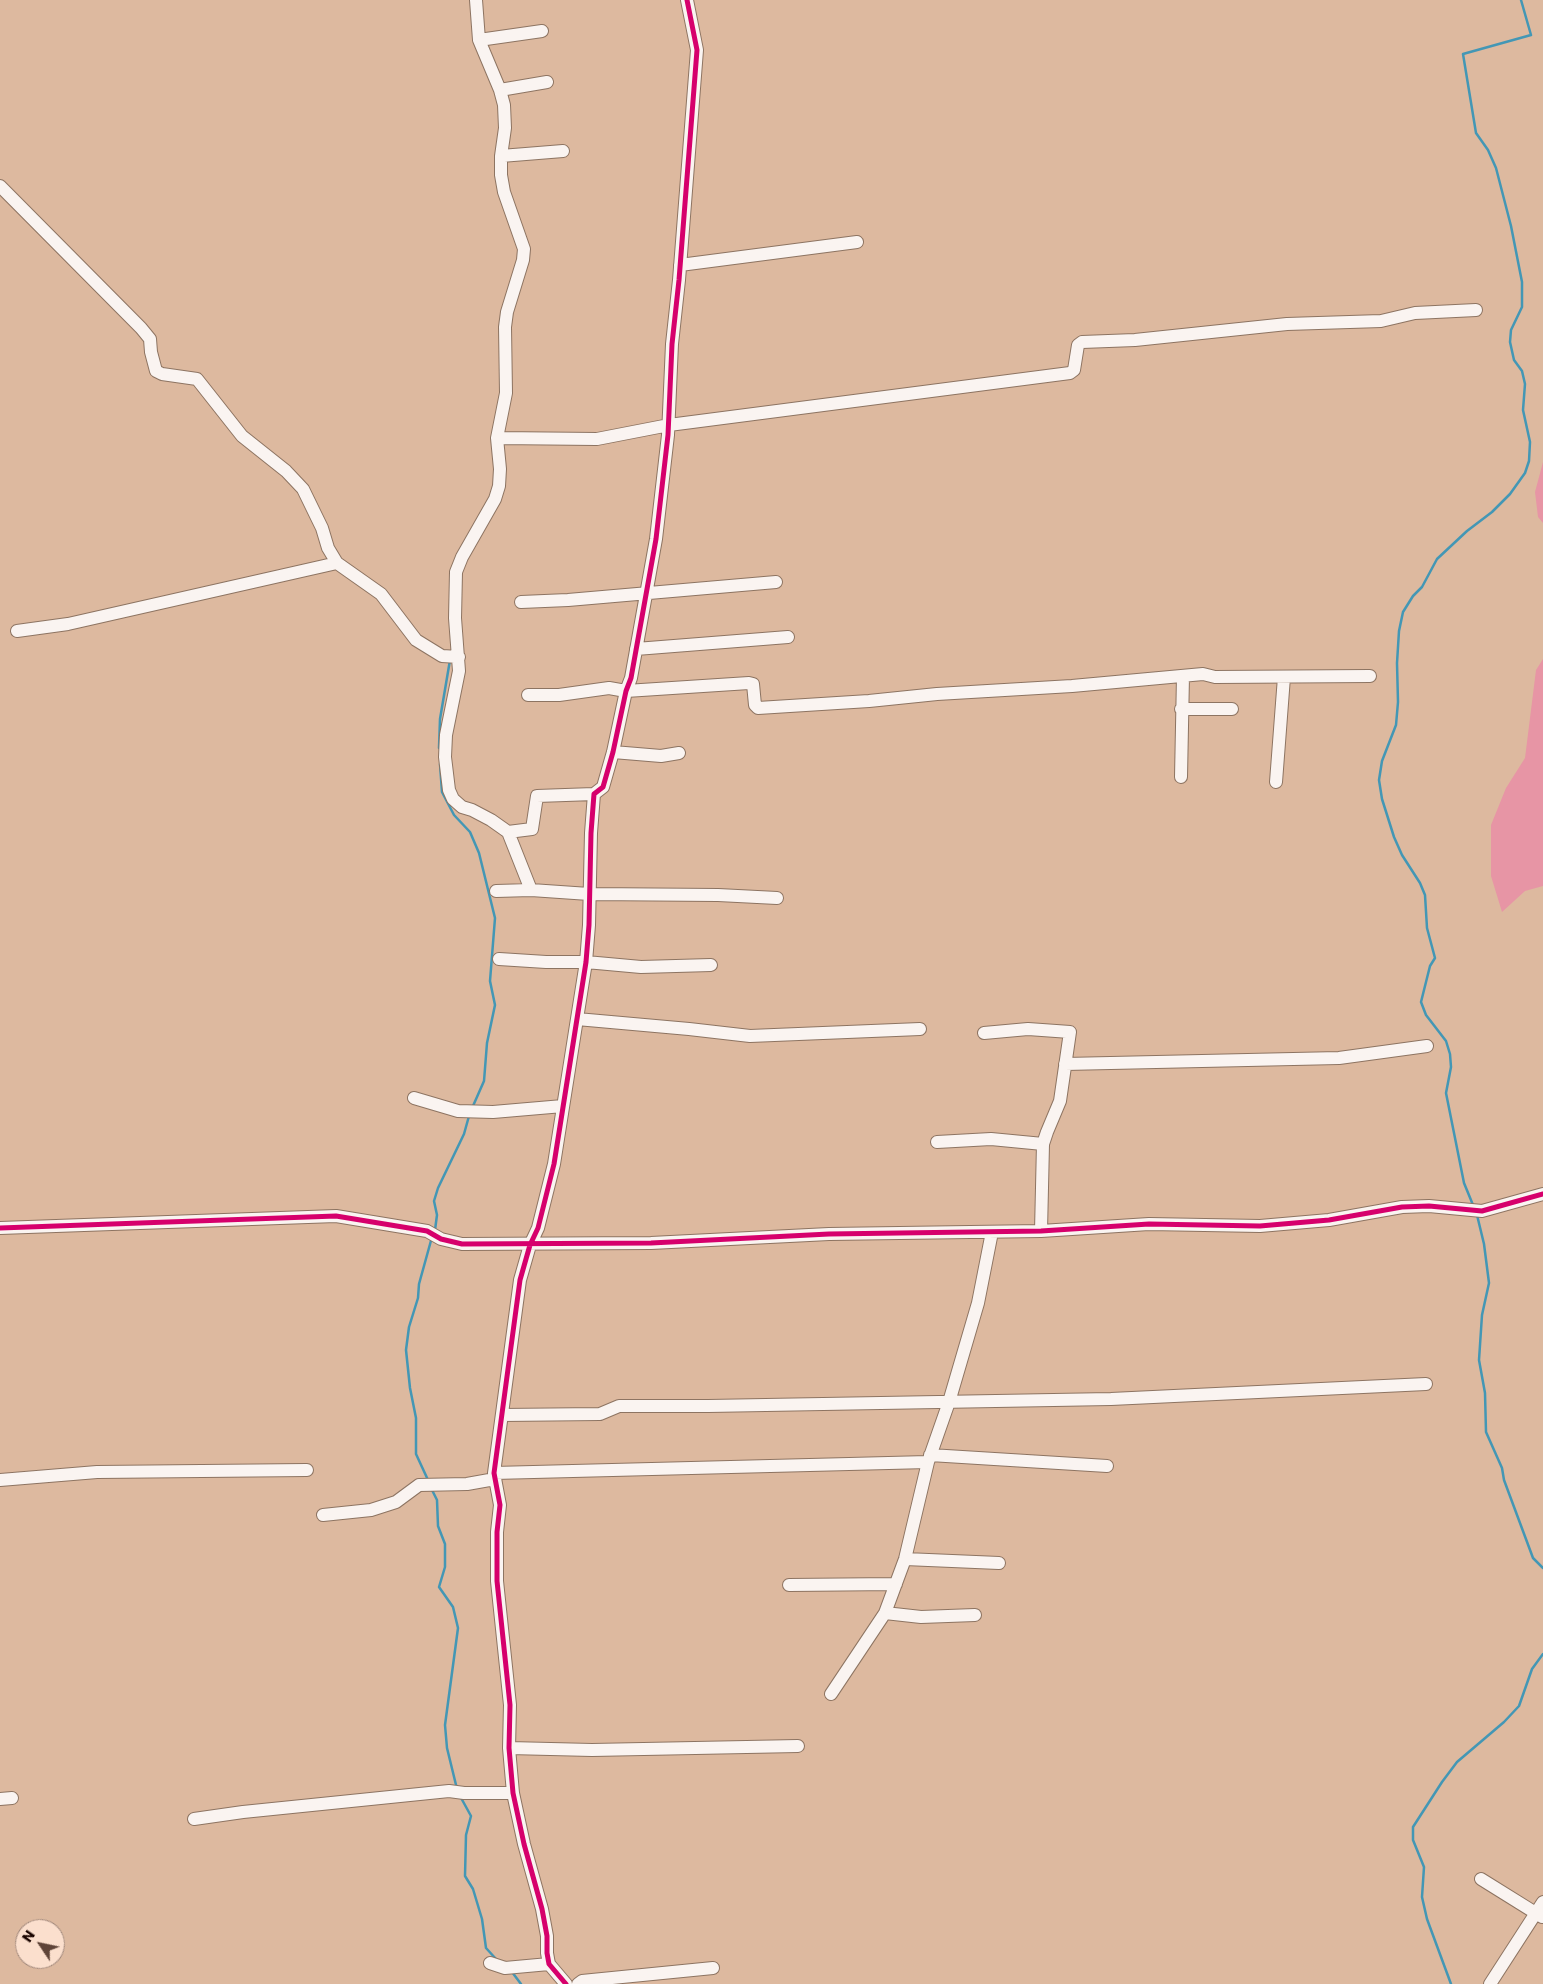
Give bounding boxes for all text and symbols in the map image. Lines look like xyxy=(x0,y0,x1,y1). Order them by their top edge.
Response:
north arrow xyxy=(15,1919,65,1969)
text: N xyxy=(17,1926,40,1946)

